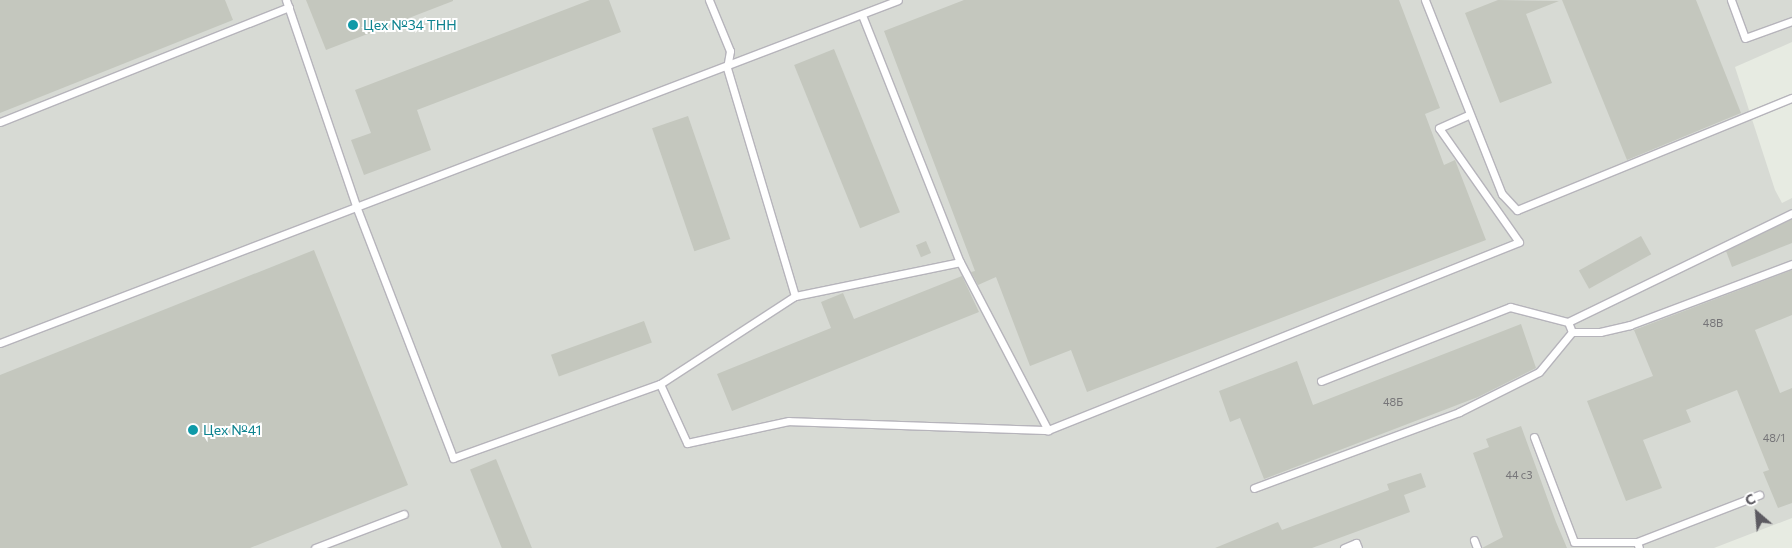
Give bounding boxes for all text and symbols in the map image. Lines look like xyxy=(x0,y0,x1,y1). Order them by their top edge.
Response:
place label: Цех №34 ТНН xyxy=(363,17,457,33)
marker: Цех №34 ТНН xyxy=(347,19,359,31)
house number: 48В xyxy=(1703,316,1723,330)
house number: 48Б xyxy=(1383,395,1403,409)
place label: Цех №41 xyxy=(203,422,262,438)
marker: Цех №41 xyxy=(187,424,199,436)
house number: 48/1 xyxy=(1763,431,1785,445)
house number: 44 с3 xyxy=(1505,468,1533,482)
north arrow xyxy=(1732,488,1782,538)
text: С xyxy=(1742,489,1758,509)

